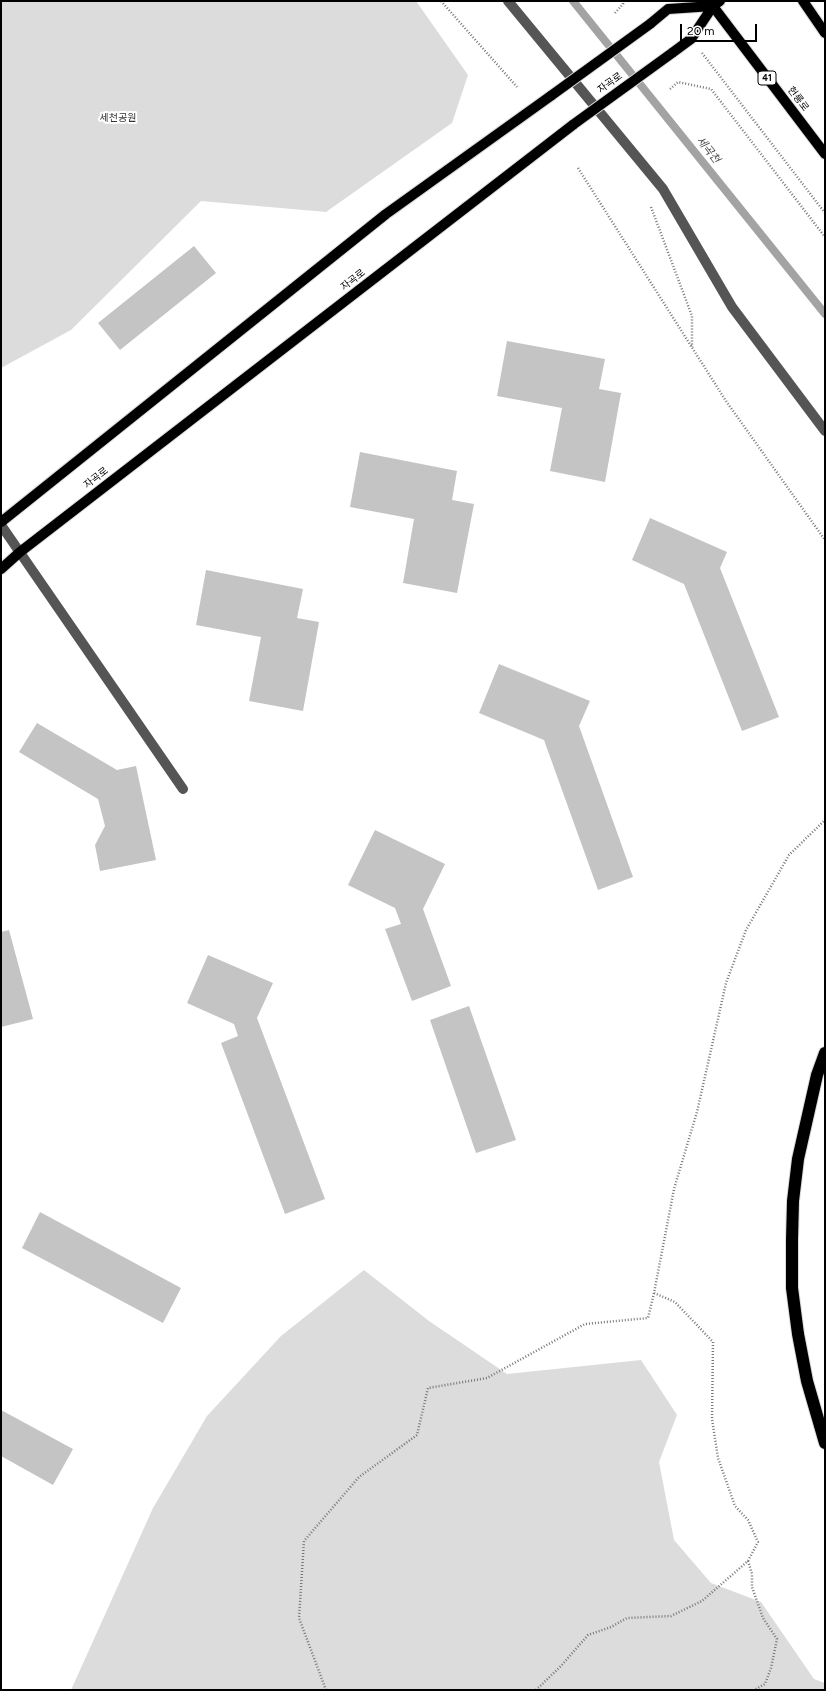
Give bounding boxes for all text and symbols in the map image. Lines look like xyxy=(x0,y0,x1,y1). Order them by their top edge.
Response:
scale bar xyxy=(682,16,759,42)
text: 20 m xyxy=(687,24,715,38)
street label: 자곡로 xyxy=(595,70,625,96)
road number: 41 xyxy=(758,71,776,85)
street label: 헌릉로 xyxy=(785,84,811,114)
park label: 세천공원 xyxy=(100,112,136,124)
water label: 세곡천 xyxy=(693,134,723,166)
street label: 자곡로 xyxy=(338,267,368,293)
street label: 자곡로 xyxy=(81,465,111,491)

